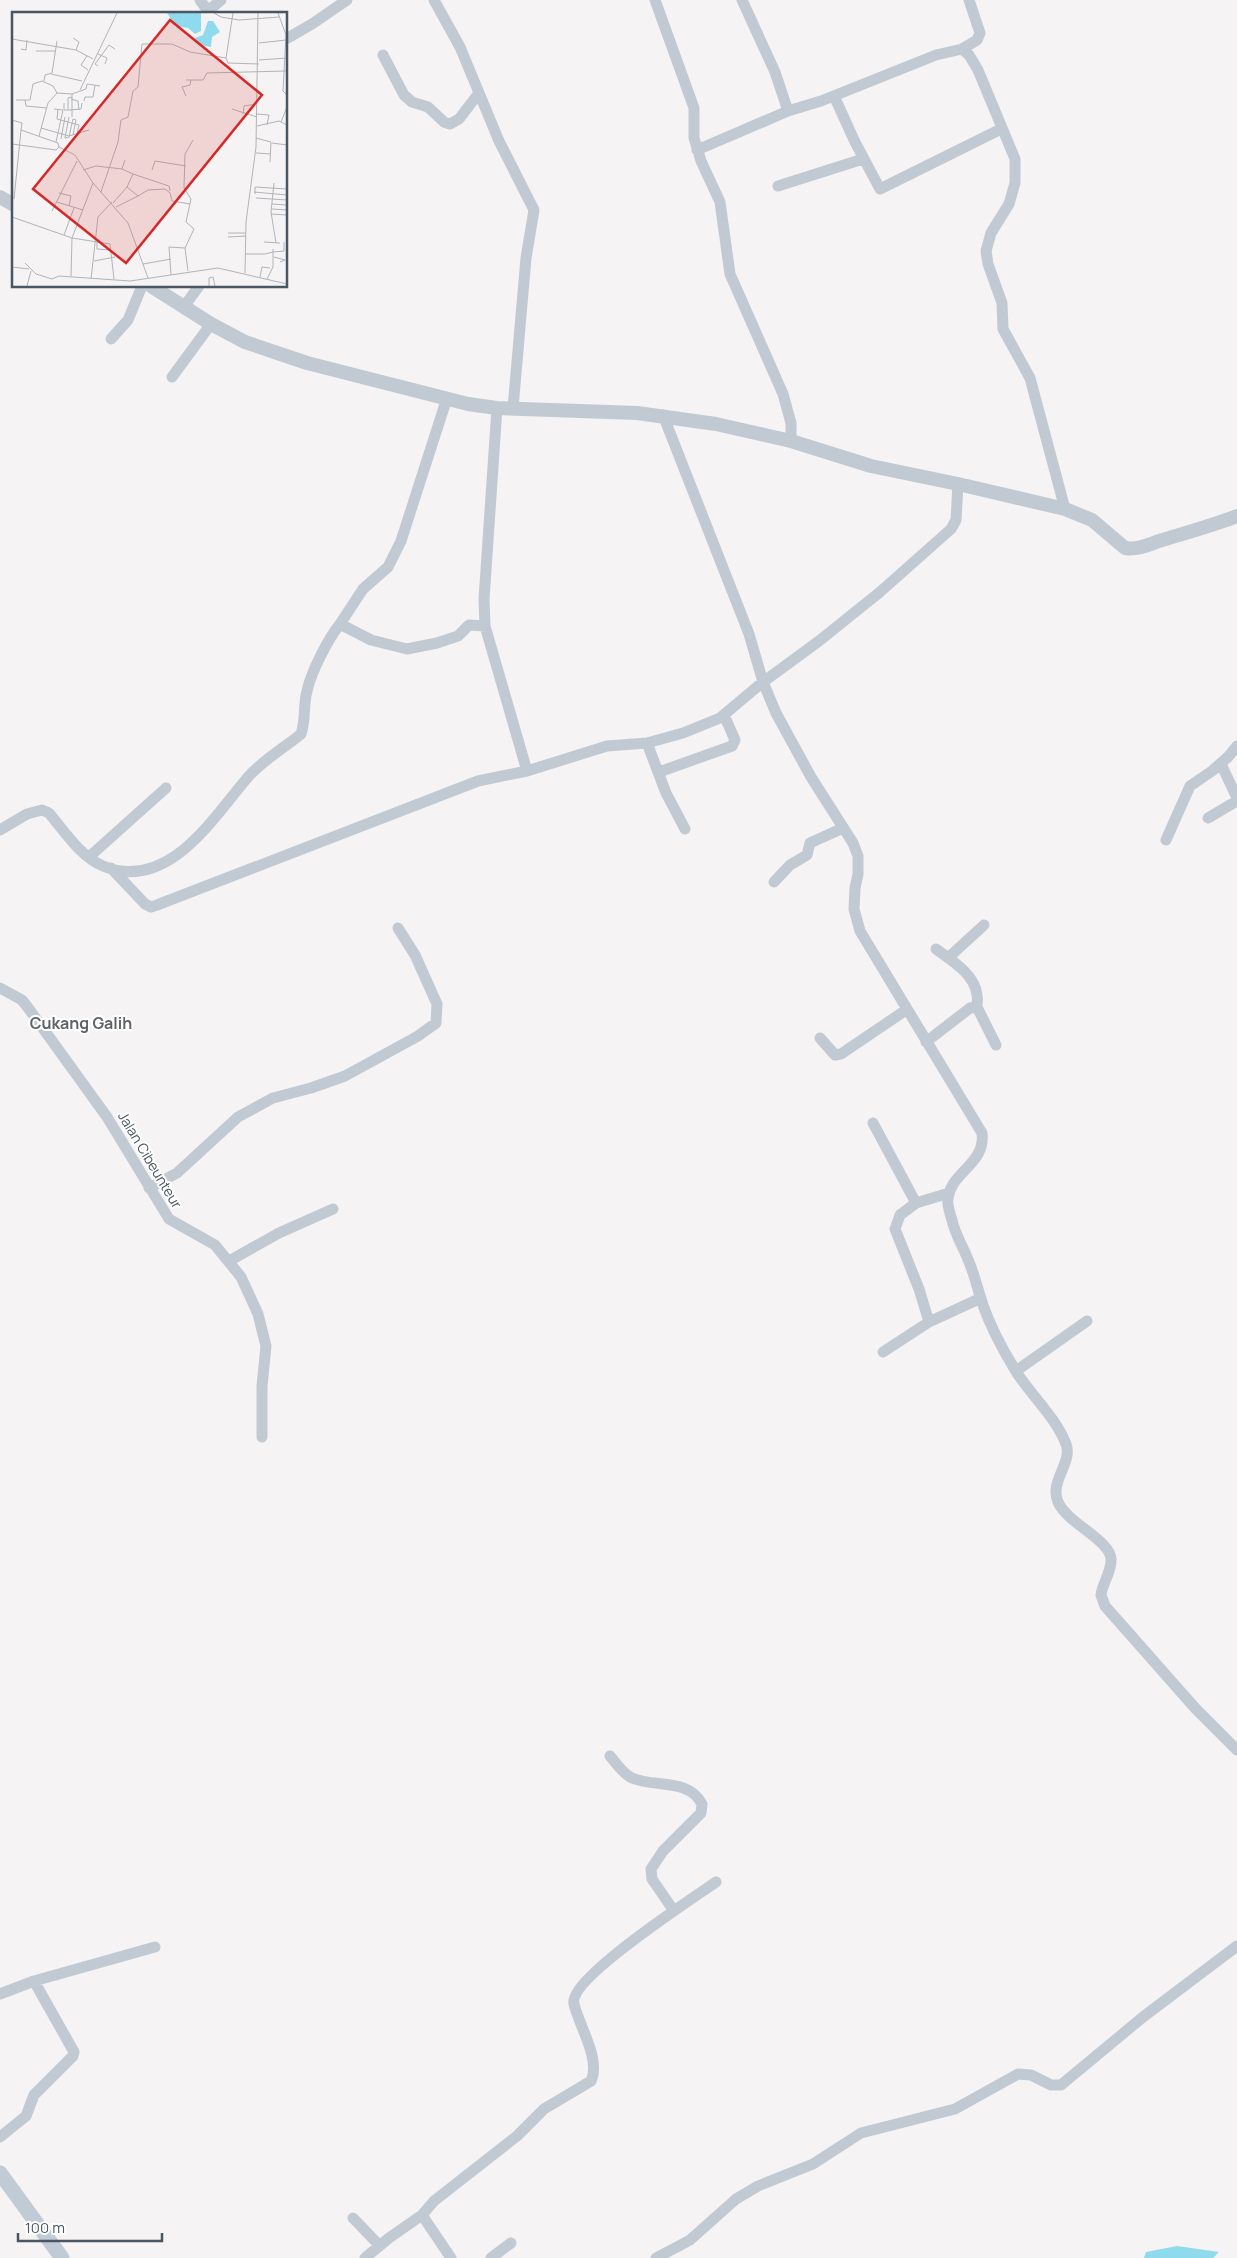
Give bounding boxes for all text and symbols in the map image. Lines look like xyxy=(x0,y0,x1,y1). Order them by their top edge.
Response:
inset map xyxy=(12,12,288,288)
district label: Cukang Galih xyxy=(30,1012,132,1034)
street label: Jalan Cibeunteur xyxy=(114,1108,187,1212)
scale bar xyxy=(18,2210,161,2242)
text: 100 m xyxy=(25,2217,65,2238)

